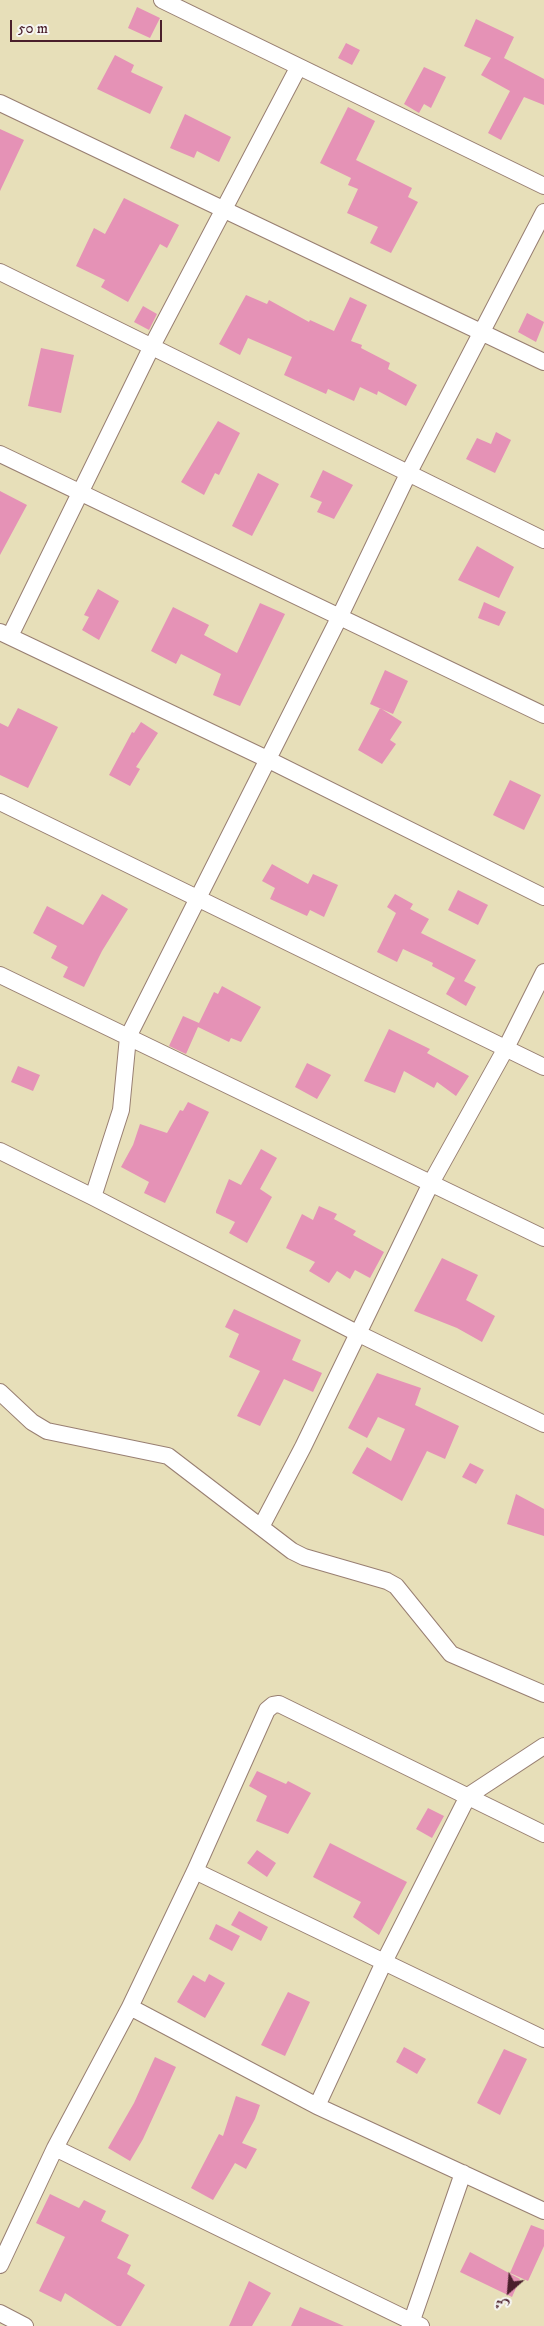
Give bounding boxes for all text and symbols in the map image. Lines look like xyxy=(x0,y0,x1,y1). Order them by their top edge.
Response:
scale bar xyxy=(12,10,165,42)
text: 50 m xyxy=(18,19,48,38)
north arrow xyxy=(484,2266,534,2316)
text: ش xyxy=(492,2293,512,2316)

